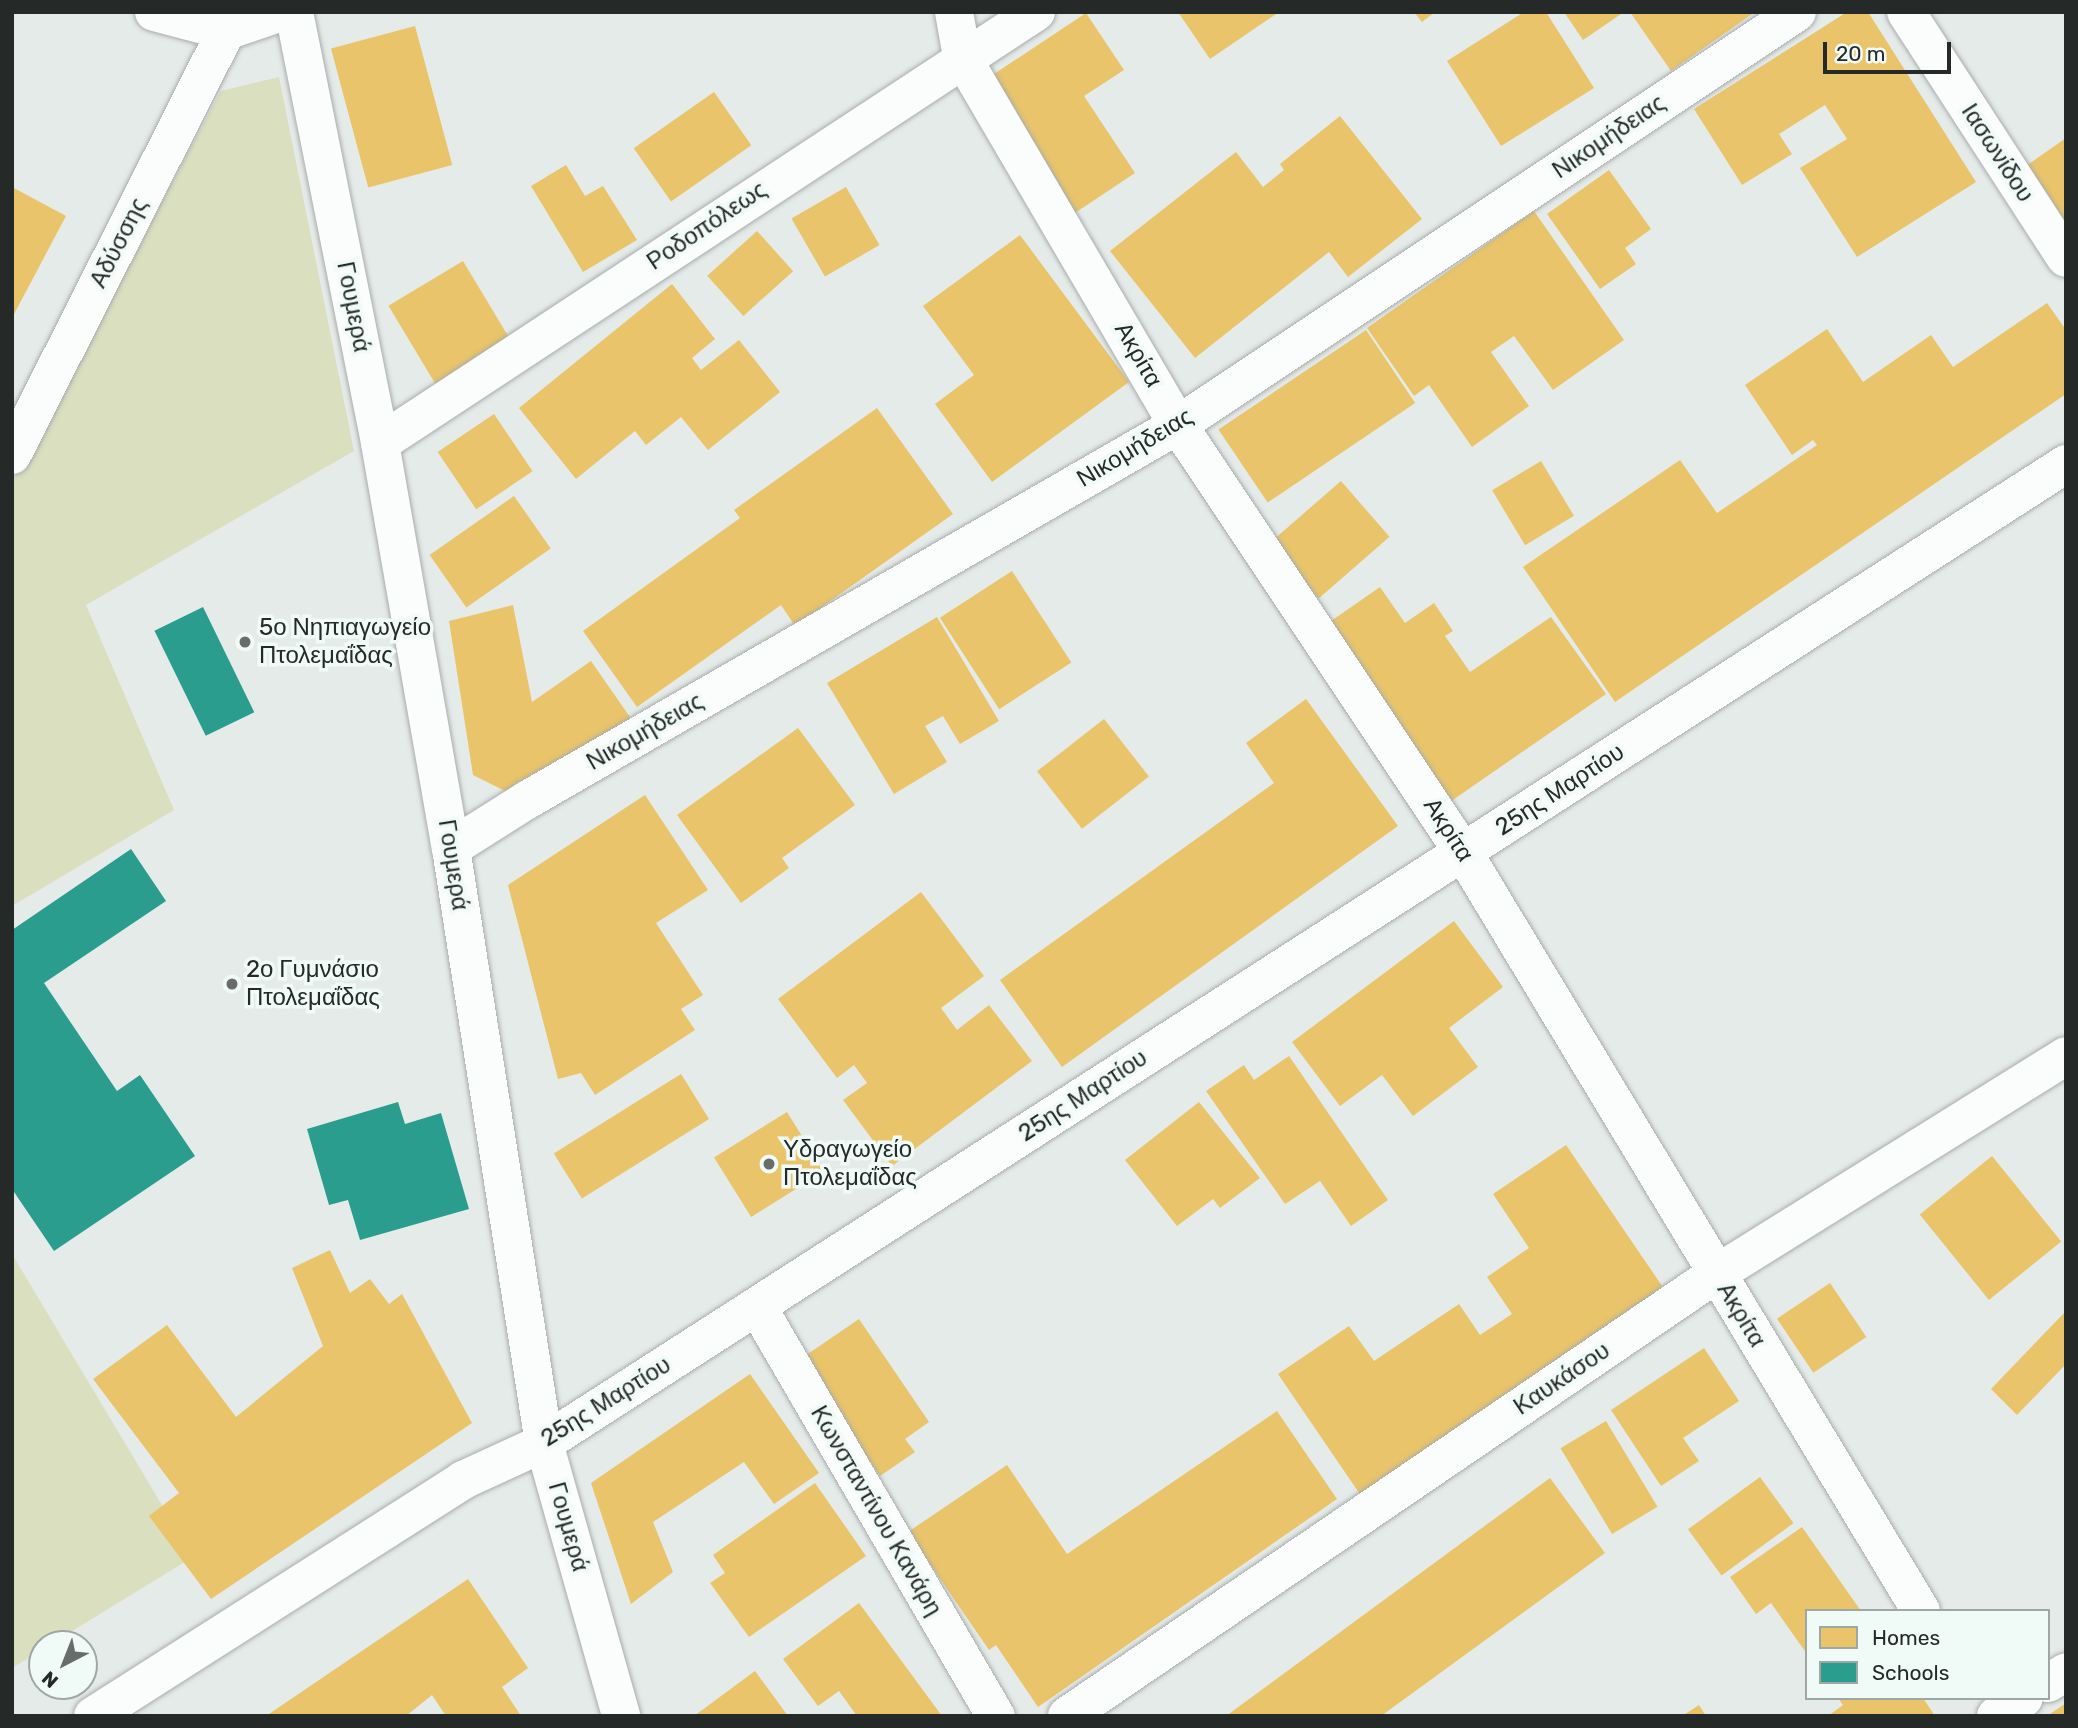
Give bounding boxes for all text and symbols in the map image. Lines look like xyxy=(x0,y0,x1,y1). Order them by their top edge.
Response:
scale bar xyxy=(1826,28,1954,72)
text: 20 m xyxy=(1836,41,1885,66)
street label: Νικομήδειας xyxy=(1547,89,1671,185)
street label: Ιασωνίδου xyxy=(1955,99,2039,207)
street label: Ροδοπόλεως xyxy=(642,175,772,277)
street label: Αδύσσης xyxy=(84,193,154,293)
street label: Γουμερά xyxy=(330,259,376,355)
street label: Ακρίτα xyxy=(1108,317,1168,393)
street label: Νικομήδειας xyxy=(1072,402,1198,494)
place label: 5ο Νηπιαγωγείο Πτολεμαΐδας xyxy=(259,614,431,670)
marker: 5ο Νηπιαγωγείο Πτολεμαΐδας xyxy=(237,634,253,650)
street label: Νικομήδειας xyxy=(582,687,708,777)
street label: 25ης Μαρτίου xyxy=(1490,738,1630,842)
street label: Ακρίτα xyxy=(1417,793,1479,867)
street label: Γουμερά xyxy=(432,817,474,913)
place label: 2ο Γυμνάσιο Πτολεμαΐδας xyxy=(246,956,380,1012)
marker: 2ο Γυμνάσιο Πτολεμαΐδας xyxy=(224,976,240,992)
street label: 25ης Μαρτίου xyxy=(1013,1044,1153,1148)
place label: Υδραγωγείο Πτολεμαΐδας xyxy=(783,1136,917,1192)
marker: Υδραγωγείο Πτολεμαΐδας xyxy=(761,1156,777,1172)
street label: Ακρίτα xyxy=(1711,1278,1771,1352)
street label: Καυκάσου xyxy=(1509,1336,1615,1422)
street label: 25ης Μαρτίου xyxy=(536,1351,676,1453)
street label: Κωνσταντίνου Κανάρη xyxy=(804,1401,948,1621)
street label: Γουμερά xyxy=(542,1479,594,1575)
legend xyxy=(1805,1609,2050,1700)
text: Homes xyxy=(1872,1625,1940,1650)
north arrow xyxy=(28,1630,98,1700)
text: Schools xyxy=(1872,1660,1949,1685)
text: N xyxy=(37,1666,63,1693)

